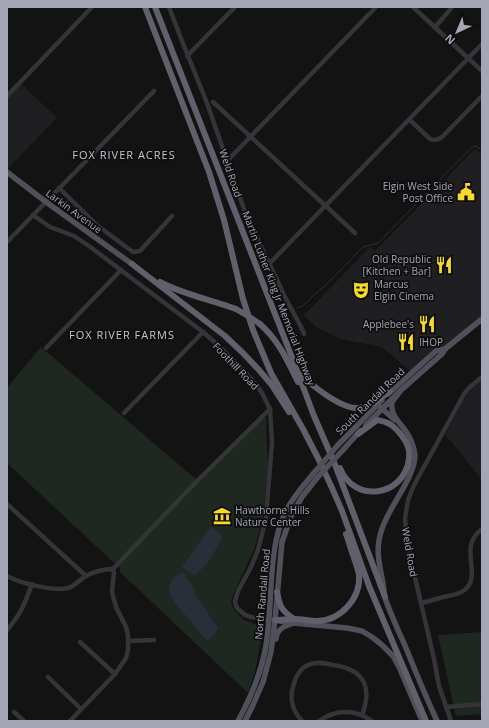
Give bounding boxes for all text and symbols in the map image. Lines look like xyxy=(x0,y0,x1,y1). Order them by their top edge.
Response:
north arrow xyxy=(437,12,477,52)
text: N xyxy=(441,31,458,48)
district label: FOX RIVER ACRES xyxy=(72,147,176,162)
street label: Weld Road xyxy=(216,147,246,199)
place label: Elgin West Side Post Office xyxy=(383,179,453,205)
public building icon: Elgin West Side Post Office xyxy=(456,182,476,202)
street label: Larkin Avenue xyxy=(43,186,105,236)
street label: Martin Luther King Jr Memorial Highway xyxy=(239,209,319,388)
place label: Old Republic [Kitchen + Bar] xyxy=(363,252,431,278)
restaurant icon: Old Republic [Kitchen + Bar] xyxy=(434,255,454,275)
place label: Marcus Elgin Cinema xyxy=(374,277,434,303)
theatre icon: Marcus Elgin Cinema xyxy=(351,280,371,300)
restaurant icon: Applebee's xyxy=(417,314,437,334)
place label: Applebee's xyxy=(363,317,414,331)
district label: FOX RIVER FARMS xyxy=(69,327,175,342)
restaurant icon: IHOP xyxy=(396,332,416,352)
place label: IHOP xyxy=(419,335,443,349)
street label: Foothill Road xyxy=(210,339,262,393)
street label: South Randall Road xyxy=(332,364,408,438)
place label: Hawthorne Hills Nature Center xyxy=(235,503,310,529)
museum icon: Hawthorne Hills Nature Center xyxy=(212,506,232,526)
street label: Weld Road xyxy=(399,526,421,578)
street label: North Randall Road xyxy=(251,548,273,640)

